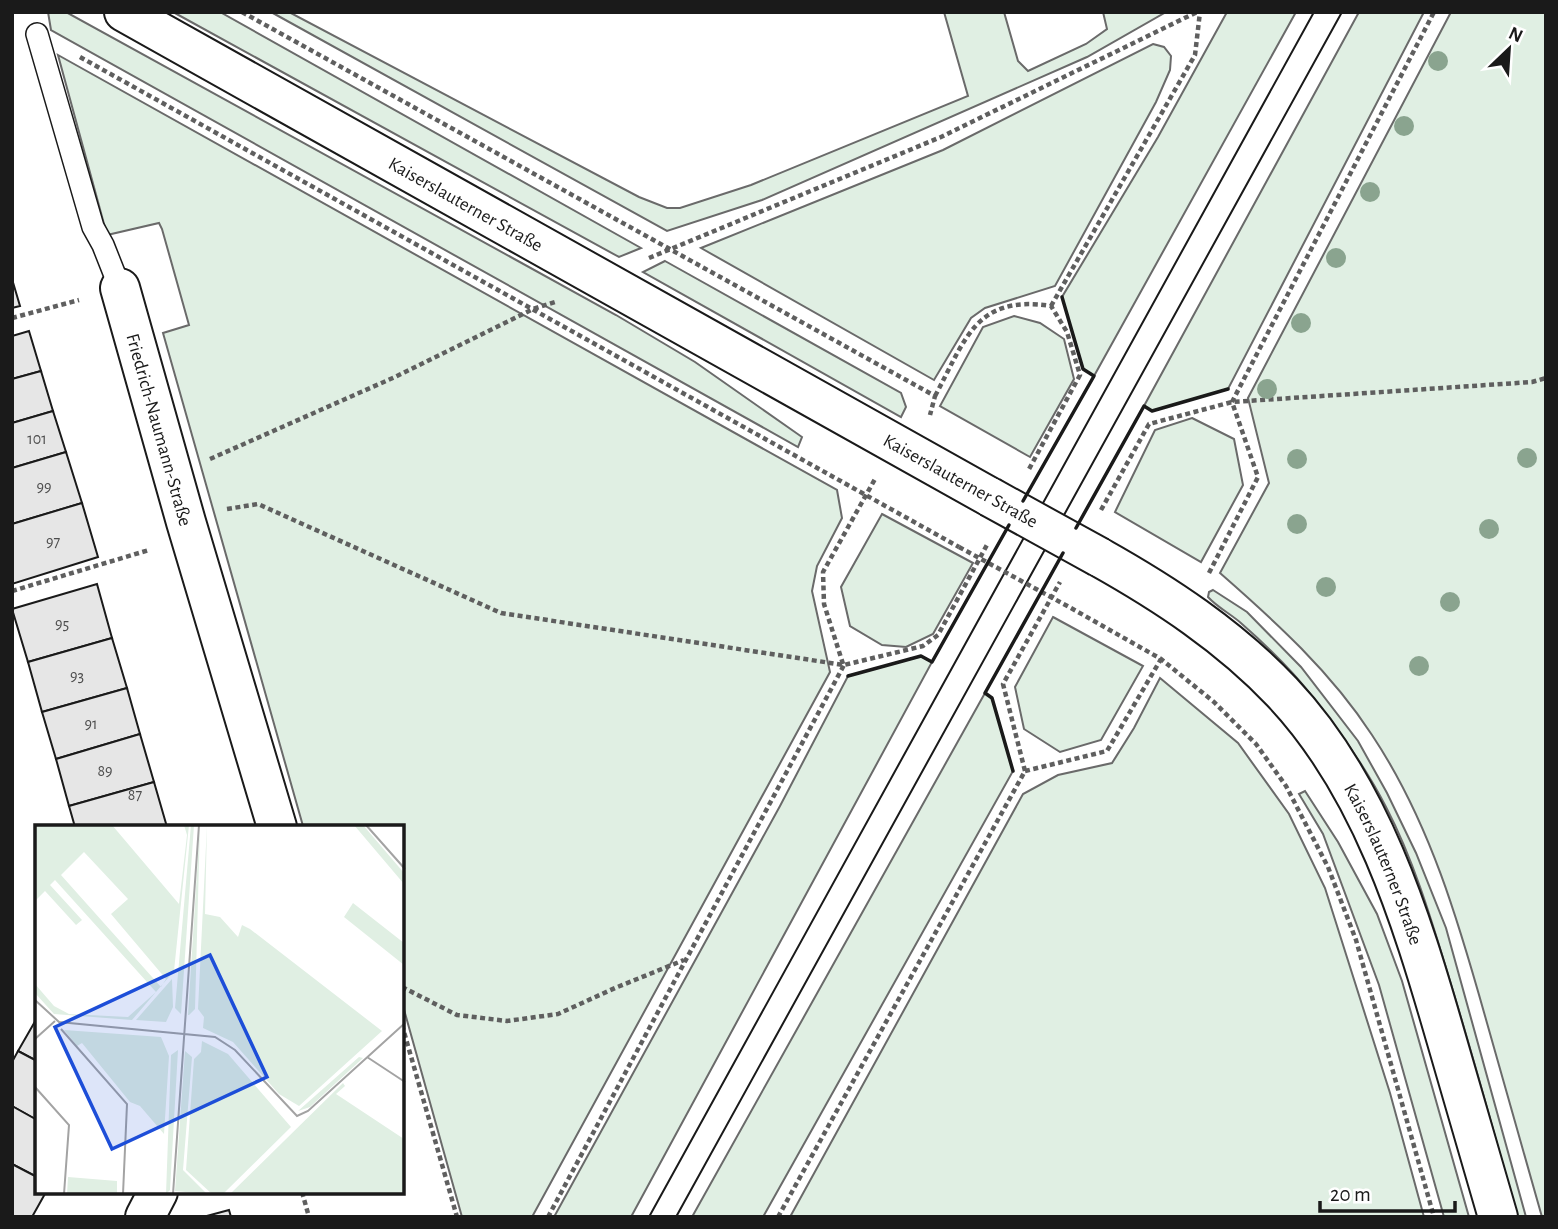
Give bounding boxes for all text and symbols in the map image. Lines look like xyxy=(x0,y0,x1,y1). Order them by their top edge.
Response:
north arrow xyxy=(1474,14,1544,84)
text: N xyxy=(1506,24,1526,46)
street label: Kaiserslauterner Straße xyxy=(385,154,546,256)
street label: Friedrich-Naumann-Straße xyxy=(122,331,195,528)
house number: 101 xyxy=(27,431,47,447)
street label: Kaiserslauterner Straße xyxy=(880,431,1041,532)
house number: 99 xyxy=(36,479,52,495)
house number: 97 xyxy=(46,534,60,550)
house number: 95 xyxy=(55,616,69,632)
house number: 93 xyxy=(70,668,84,684)
house number: 91 xyxy=(84,716,98,732)
house number: 89 xyxy=(97,763,113,779)
street label: Kaiserslauterner Straße xyxy=(1340,781,1425,947)
house number: 87 xyxy=(128,787,142,803)
inset map xyxy=(35,825,404,1194)
scale bar xyxy=(1320,1170,1455,1214)
text: 20 m xyxy=(1330,1184,1371,1205)

